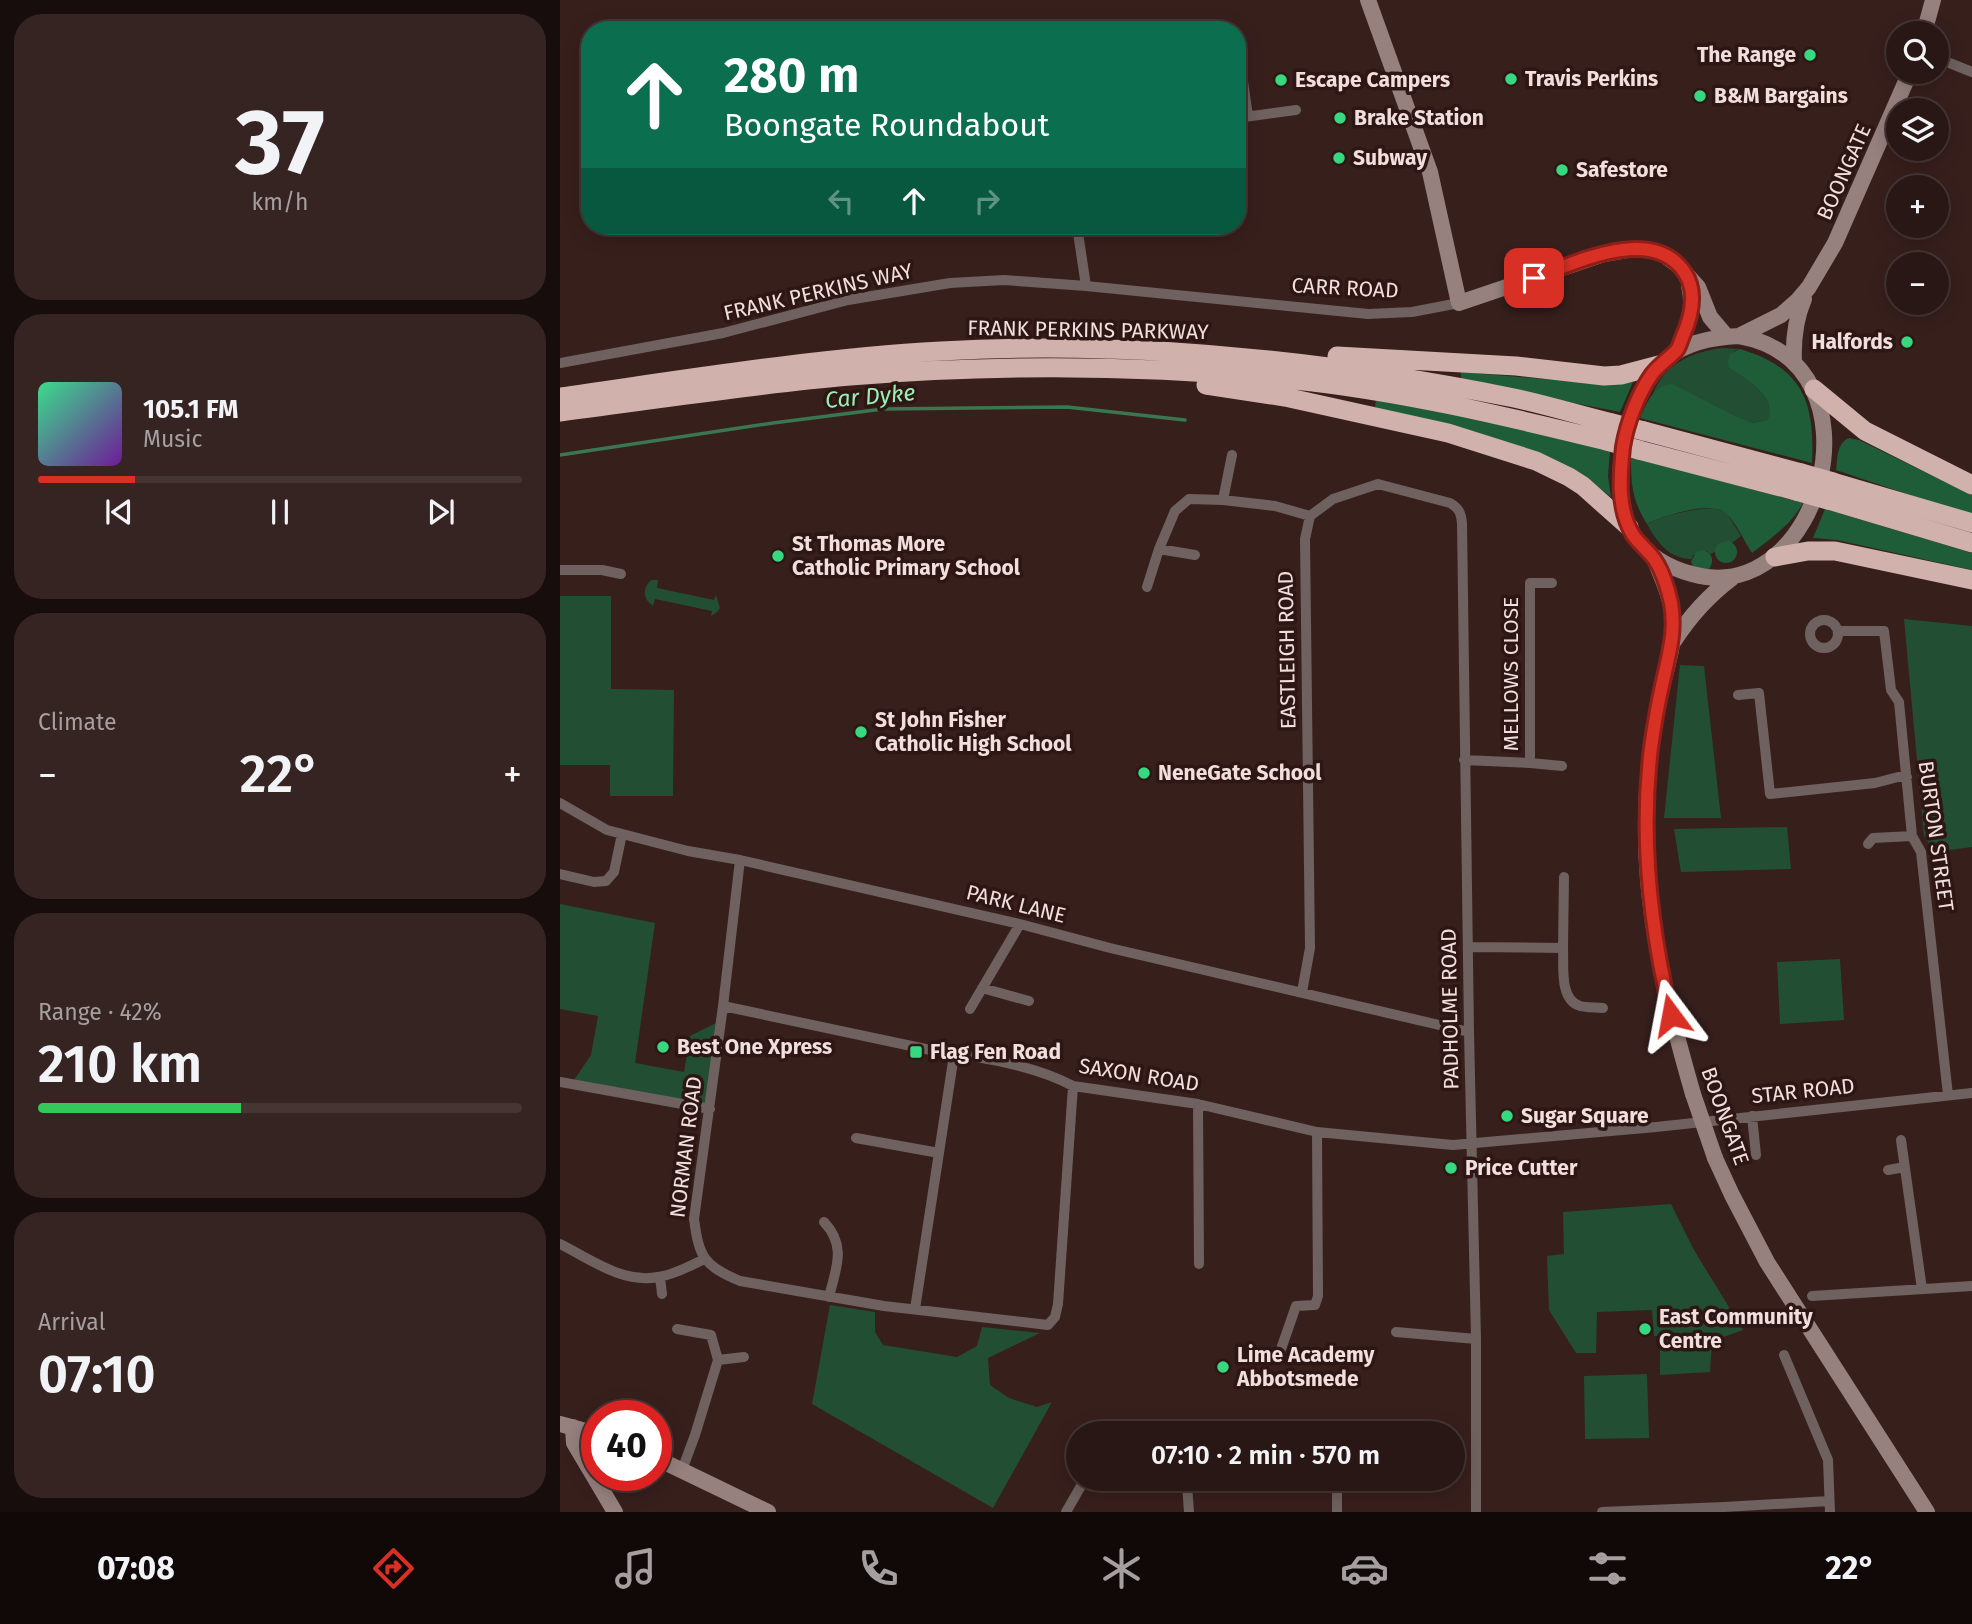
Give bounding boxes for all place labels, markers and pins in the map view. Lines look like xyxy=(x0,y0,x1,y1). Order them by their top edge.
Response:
place label: The Range xyxy=(1697,42,1796,68)
marker: The Range xyxy=(1802,47,1818,63)
place label: Travis Perkins xyxy=(1525,66,1658,92)
place label: Escape Campers xyxy=(1295,67,1450,93)
marker: Travis Perkins xyxy=(1503,71,1519,87)
marker: Escape Campers xyxy=(1273,72,1289,88)
place label: B&M Bargains xyxy=(1714,83,1848,109)
marker: B&M Bargains xyxy=(1692,88,1708,104)
place label: Brake Station xyxy=(1354,105,1484,131)
marker: Brake Station xyxy=(1332,110,1348,126)
place label: Subway xyxy=(1353,145,1427,171)
marker: Subway xyxy=(1331,150,1347,166)
place label: Safestore xyxy=(1576,157,1668,183)
marker: Safestore xyxy=(1554,162,1570,178)
pin xyxy=(1504,248,1564,308)
place label: Halfords xyxy=(1811,329,1893,355)
marker: Halfords xyxy=(1899,334,1915,350)
place label: St Thomas More Catholic Primary School xyxy=(792,531,1021,581)
marker: St Thomas More Catholic Primary School xyxy=(770,548,786,564)
place label: St John Fisher Catholic High School xyxy=(875,707,1072,757)
marker: St John Fisher Catholic High School xyxy=(853,724,869,740)
place label: NeneGate School xyxy=(1158,760,1322,786)
marker: NeneGate School xyxy=(1136,765,1152,781)
place label: Best One Xpress xyxy=(677,1034,832,1060)
marker: Best One Xpress xyxy=(655,1039,671,1055)
place label: Flag Fen Road xyxy=(930,1039,1061,1065)
marker: Flag Fen Road xyxy=(908,1044,924,1060)
place label: Sugar Square xyxy=(1521,1103,1649,1129)
marker: Sugar Square xyxy=(1499,1108,1515,1124)
place label: Price Cutter xyxy=(1465,1155,1578,1181)
marker: Price Cutter xyxy=(1443,1160,1459,1176)
place label: East Community Centre xyxy=(1659,1304,1813,1354)
marker: East Community Centre xyxy=(1637,1321,1653,1337)
place label: Lime Academy Abbotsmede xyxy=(1236,1342,1375,1392)
marker: Lime Academy Abbotsmede xyxy=(1215,1359,1231,1375)

